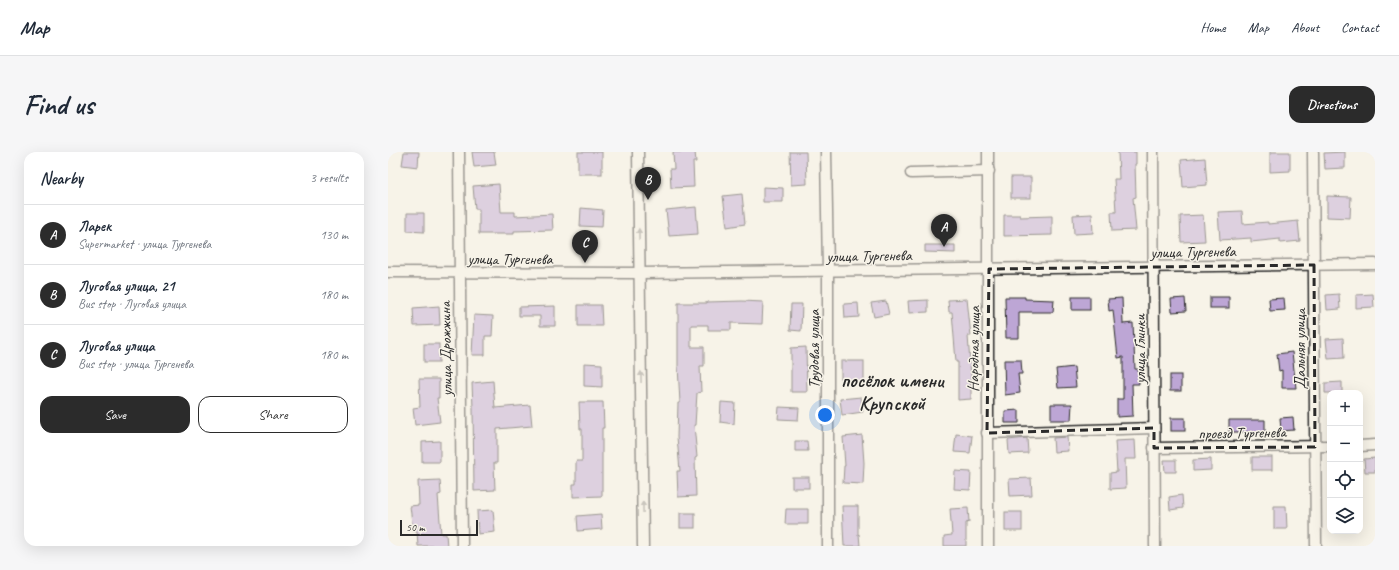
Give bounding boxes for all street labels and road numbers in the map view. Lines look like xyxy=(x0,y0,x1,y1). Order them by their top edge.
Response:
street label: улица Тургенева xyxy=(1149,241,1237,263)
street label: улица Тургенева xyxy=(825,245,913,267)
street label: улица Тургенева xyxy=(466,249,554,269)
street label: улица Дрожжина xyxy=(435,300,457,398)
street label: Народная улица xyxy=(963,305,985,392)
street label: Дальняя улица xyxy=(1290,307,1310,389)
street label: Трудовая улица xyxy=(804,309,824,388)
street label: улица Глинки xyxy=(1130,313,1150,385)
street label: проезд Тургенева xyxy=(1198,422,1288,444)

